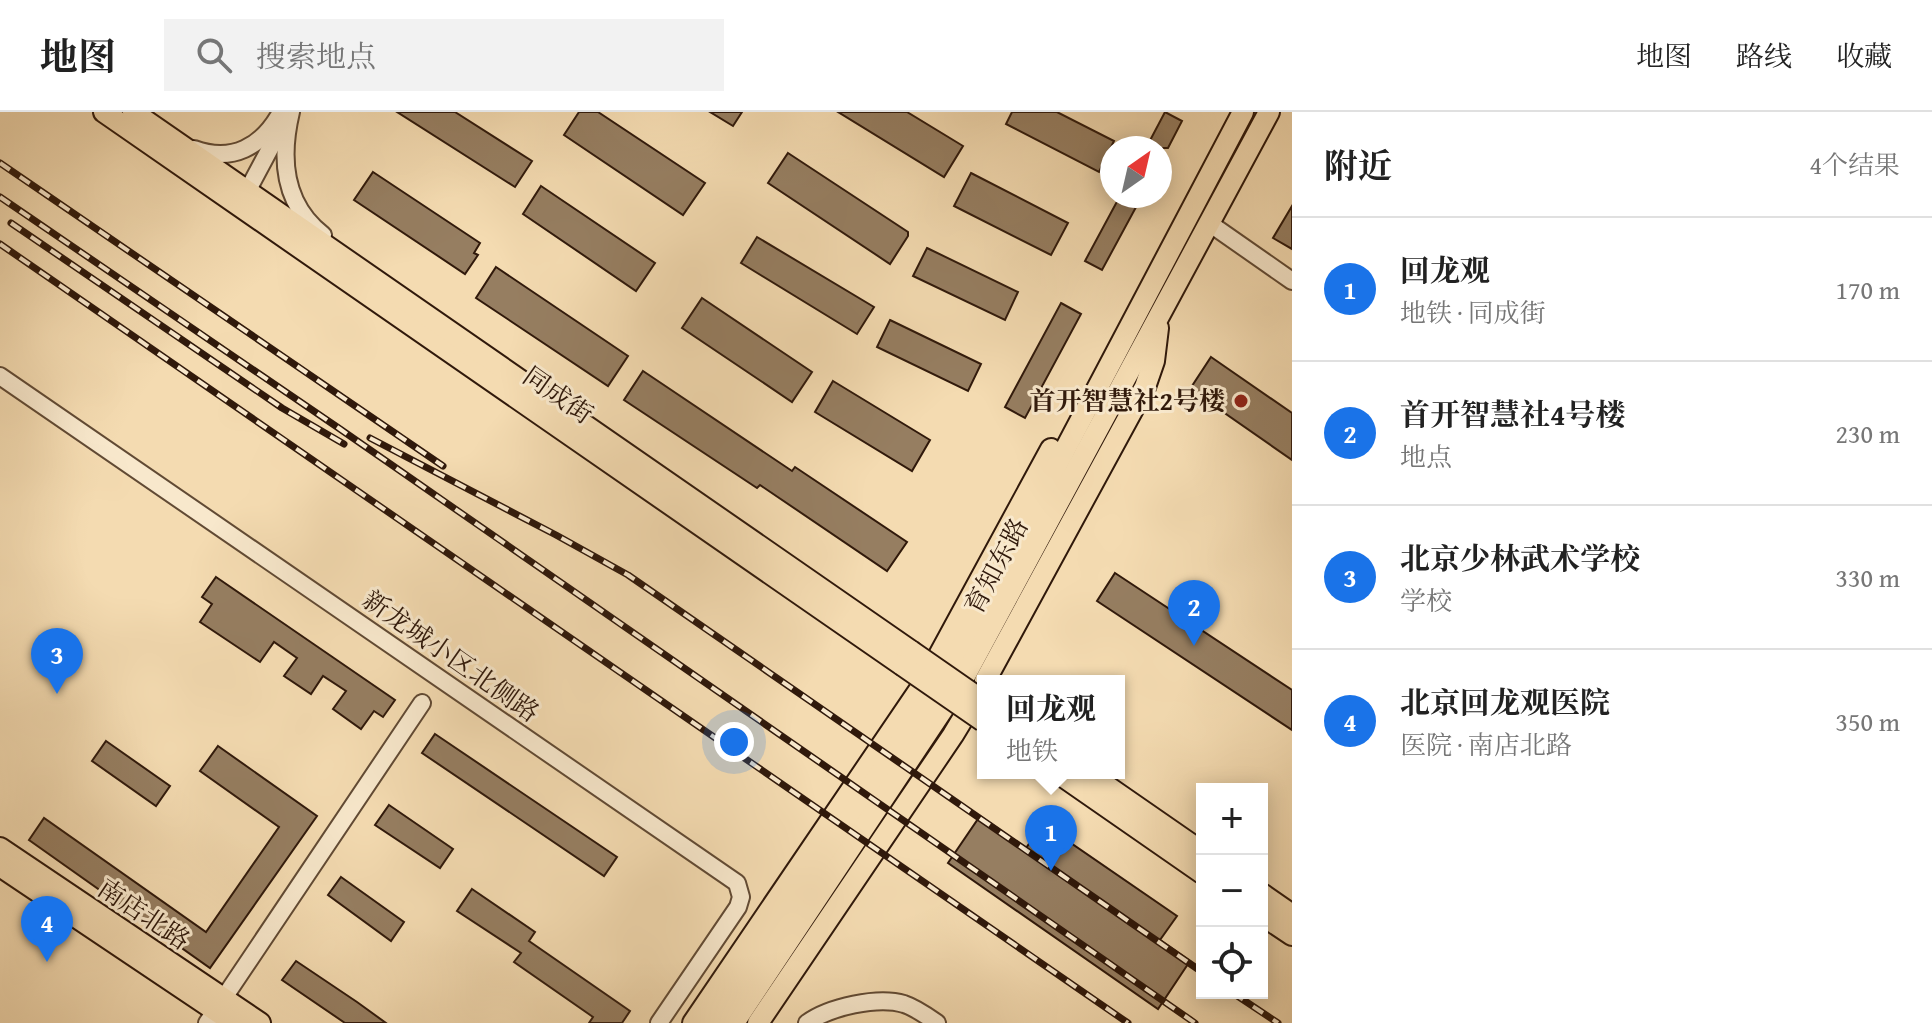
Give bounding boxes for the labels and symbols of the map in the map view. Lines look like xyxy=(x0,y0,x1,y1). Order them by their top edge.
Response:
north arrow xyxy=(1100,136,1172,208)
street label: 同成街 xyxy=(515,356,601,433)
place label: 首开智慧社2号楼 xyxy=(1030,381,1225,420)
marker: 首开智慧社2号楼 xyxy=(1232,392,1250,410)
street label: 育知东路 xyxy=(954,511,1037,621)
street label: 新龙城小区北侧路 xyxy=(355,580,548,731)
pin: 2 xyxy=(1168,580,1220,646)
pin: 3 xyxy=(31,628,83,694)
your location xyxy=(714,722,754,762)
pin: 1 xyxy=(1025,805,1077,871)
street label: 南店北路 xyxy=(90,868,198,959)
pin: 4 xyxy=(21,896,73,962)

